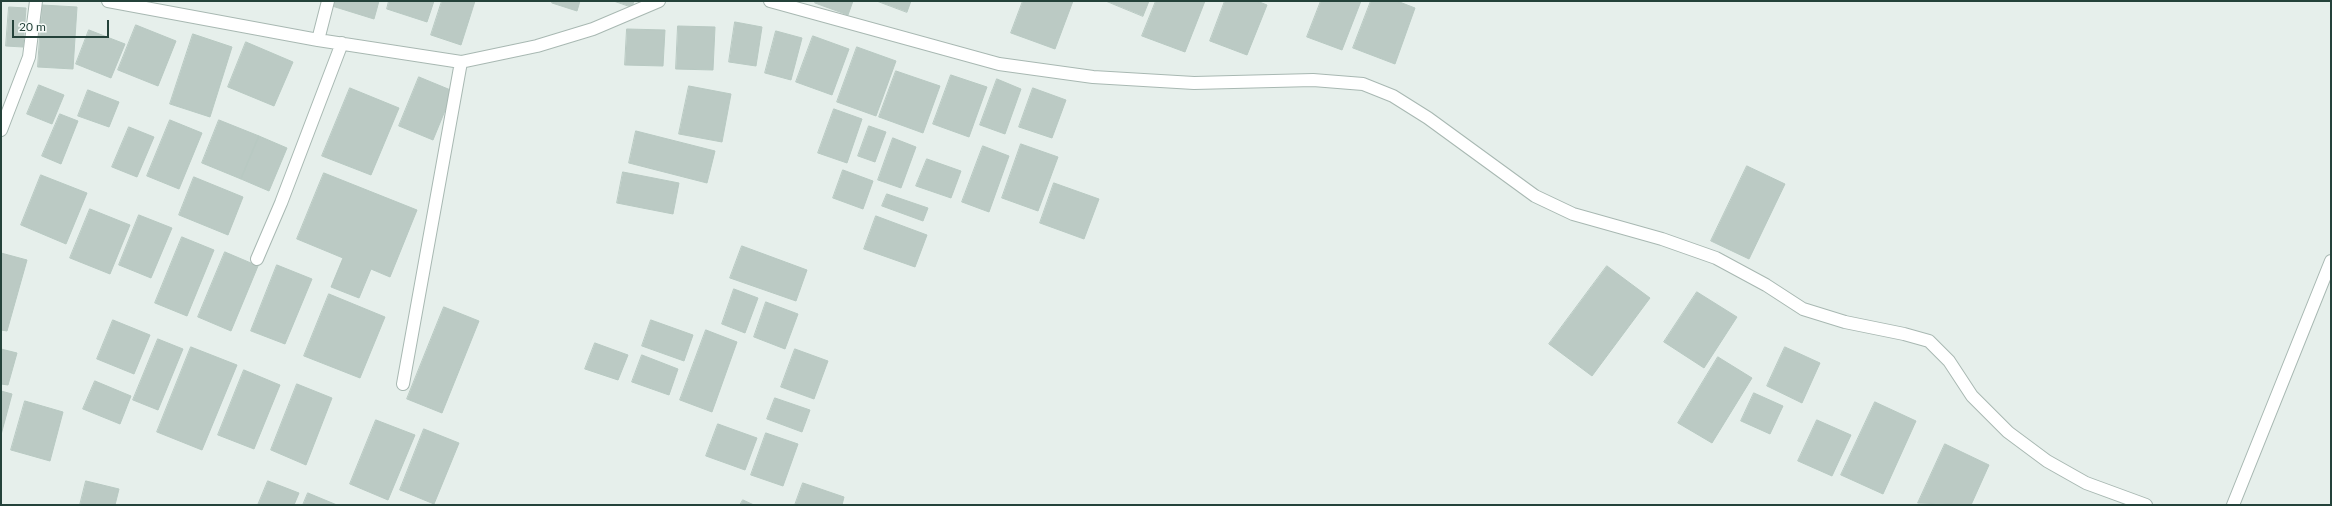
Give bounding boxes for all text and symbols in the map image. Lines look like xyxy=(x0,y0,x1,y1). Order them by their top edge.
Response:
scale bar xyxy=(14,12,111,38)
text: 20 m xyxy=(19,19,46,34)

